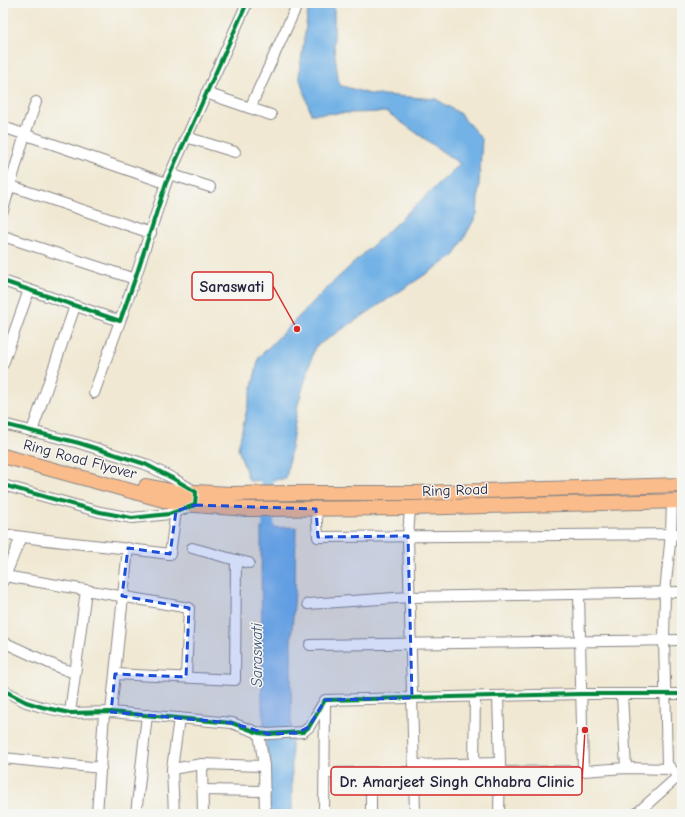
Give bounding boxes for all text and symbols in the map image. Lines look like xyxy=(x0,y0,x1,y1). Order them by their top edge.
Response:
callout: Saraswati xyxy=(192,272,273,300)
text: Saraswati xyxy=(200,278,264,296)
street label: Ring Road Flyover xyxy=(21,435,139,483)
street label: Ring Road xyxy=(422,480,488,500)
water label: Saraswati xyxy=(248,623,266,687)
callout: Dr. Amarjeet Singh Chhabra Clinic xyxy=(331,767,582,795)
text: Dr. Amarjeet Singh Chhabra Clinic xyxy=(340,773,575,791)

